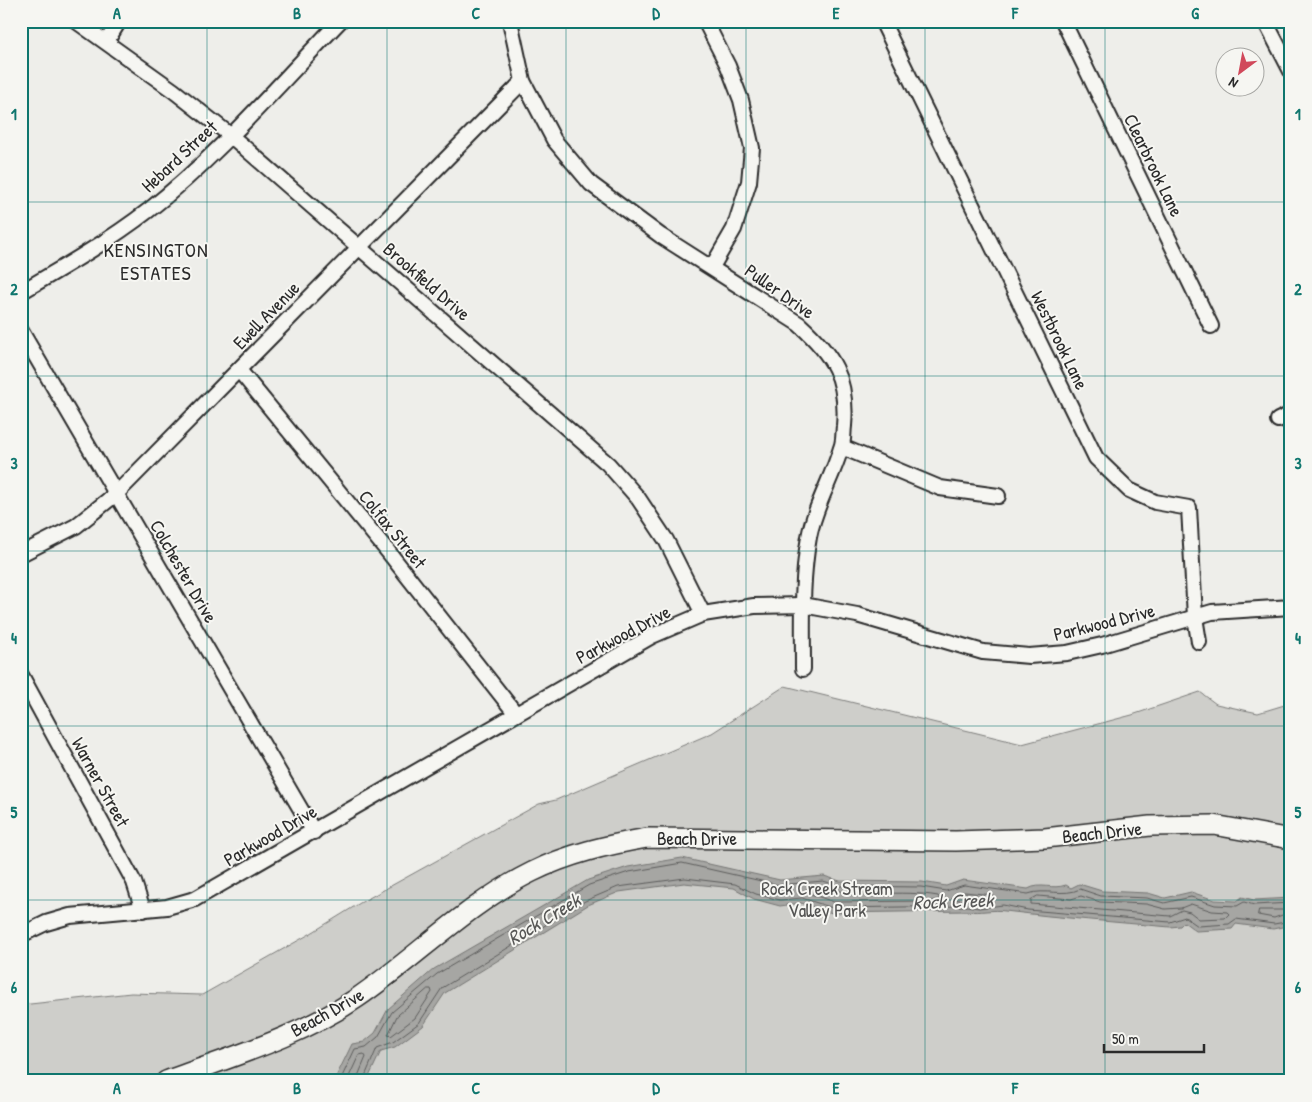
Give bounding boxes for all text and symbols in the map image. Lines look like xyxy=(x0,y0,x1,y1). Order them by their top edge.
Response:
text: A xyxy=(113,2,121,24)
text: B xyxy=(293,2,301,24)
text: C xyxy=(472,2,481,24)
text: D xyxy=(652,2,660,24)
text: E xyxy=(832,2,840,24)
text: F xyxy=(1011,2,1019,24)
text: G xyxy=(1191,2,1199,24)
north arrow xyxy=(1214,48,1264,98)
text: N xyxy=(1224,73,1241,93)
text: 1 xyxy=(11,103,17,125)
text: 1 xyxy=(1295,103,1301,125)
street label: Clearbrook Lane xyxy=(1118,109,1190,221)
street label: Hebard Street xyxy=(135,114,223,198)
district label: KENSINGTON ESTATES xyxy=(103,236,209,286)
street label: Brookfield Drive xyxy=(378,236,477,326)
street label: Puller Drive xyxy=(740,257,821,325)
street label: Ewell Avenue xyxy=(227,275,305,355)
text: 2 xyxy=(10,278,18,300)
text: 2 xyxy=(1294,278,1302,300)
street label: Westbrook Lane xyxy=(1025,286,1095,394)
text: 3 xyxy=(10,452,18,474)
text: 3 xyxy=(1294,452,1302,474)
street label: Colfax Street xyxy=(353,484,433,574)
street label: Colchester Drive xyxy=(144,515,224,628)
street label: Parkwood Drive xyxy=(1051,597,1158,647)
street label: Parkwood Drive xyxy=(571,598,675,670)
text: 4 xyxy=(11,627,17,649)
text: 4 xyxy=(1295,627,1301,649)
street label: Warner Street xyxy=(66,733,136,832)
street label: Parkwood Drive xyxy=(219,798,322,872)
text: 5 xyxy=(11,801,18,823)
text: 5 xyxy=(1295,801,1302,823)
street label: Beach Drive xyxy=(1061,815,1144,849)
street label: Beach Drive xyxy=(657,825,737,851)
park label: Rock Creek Stream Valley Park xyxy=(761,875,893,923)
water label: Rock Creek xyxy=(502,885,587,951)
water label: Rock Creek xyxy=(912,886,995,915)
text: 6 xyxy=(11,976,18,998)
text: 6 xyxy=(1295,976,1302,998)
street label: Beach Drive xyxy=(286,981,369,1043)
scale bar xyxy=(1104,1022,1204,1054)
text: 50 m xyxy=(1112,1028,1139,1049)
text: A xyxy=(113,1077,121,1099)
text: B xyxy=(293,1077,301,1099)
text: C xyxy=(472,1077,481,1099)
text: D xyxy=(652,1077,660,1099)
text: E xyxy=(832,1077,840,1099)
text: F xyxy=(1011,1077,1019,1099)
text: G xyxy=(1191,1077,1199,1099)

